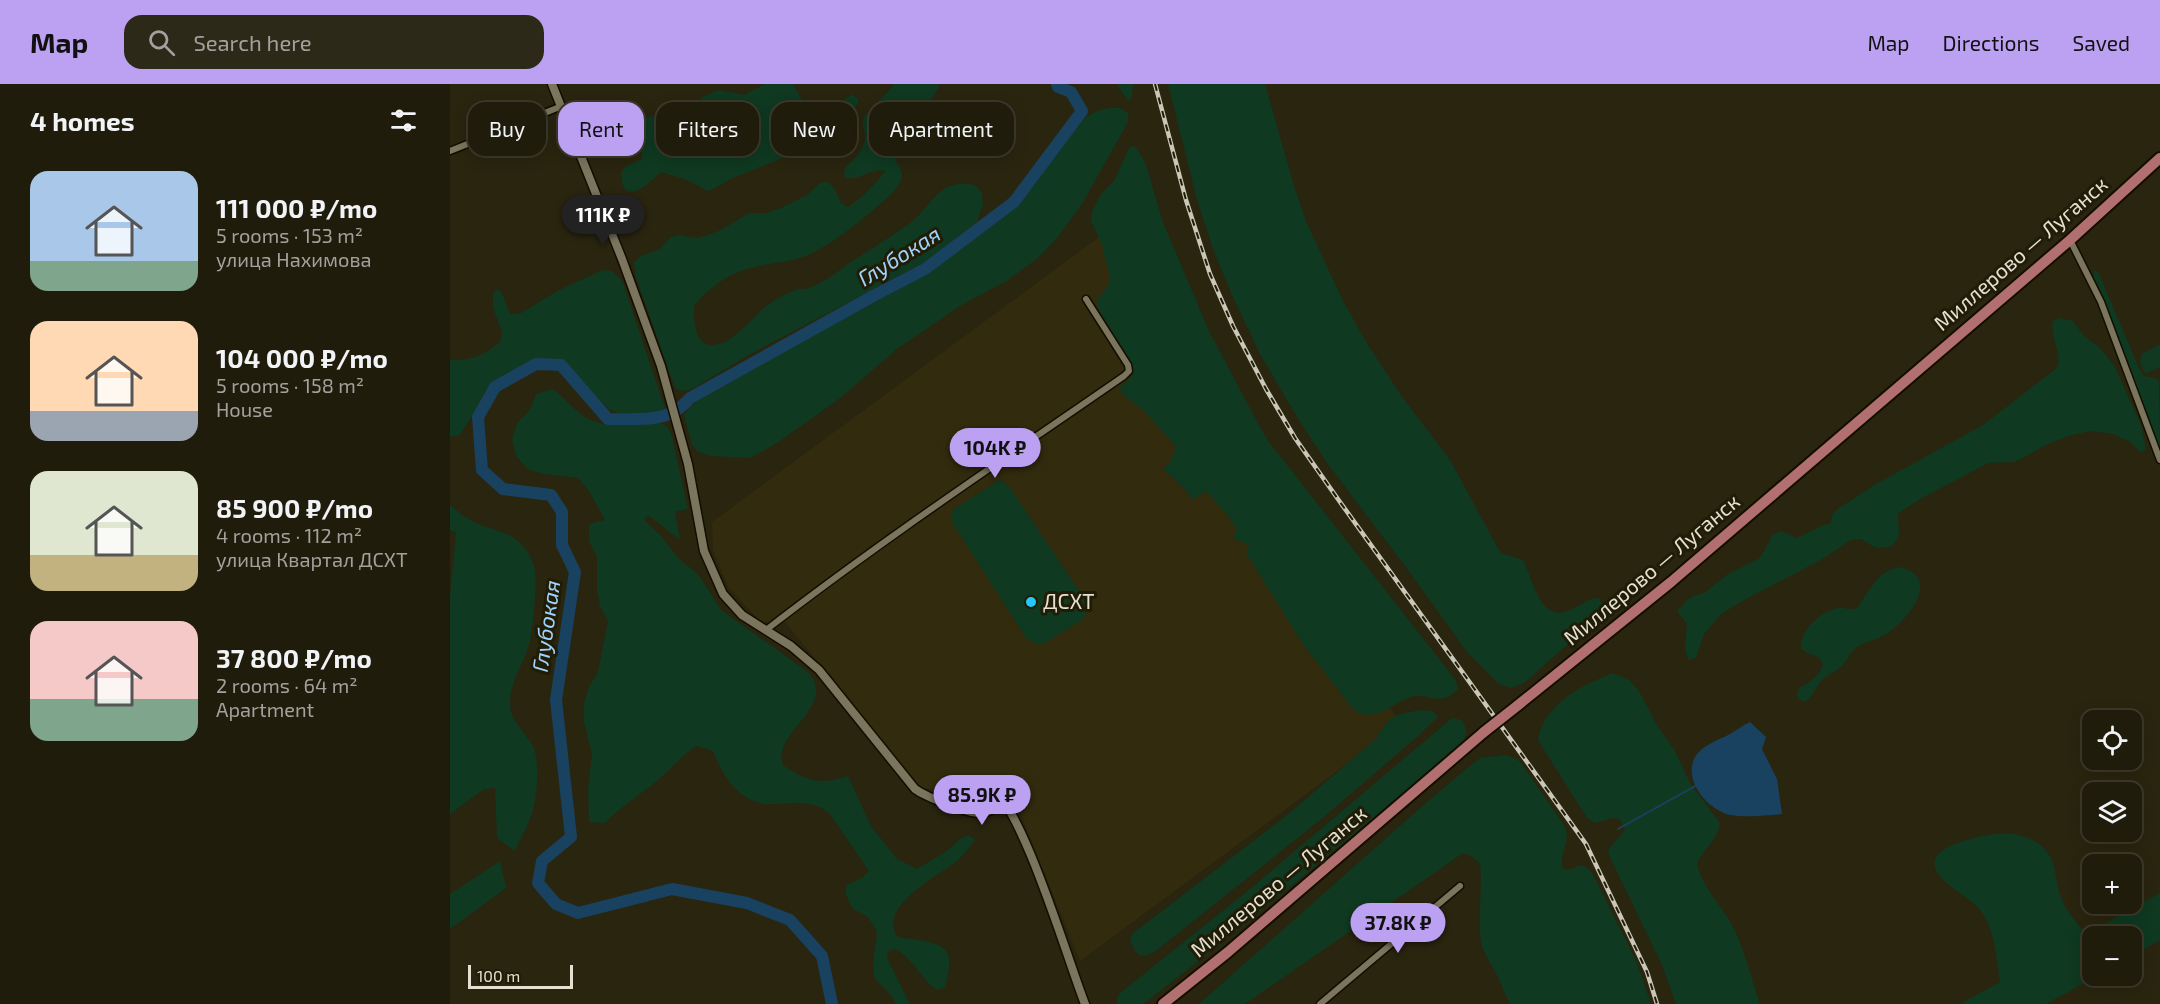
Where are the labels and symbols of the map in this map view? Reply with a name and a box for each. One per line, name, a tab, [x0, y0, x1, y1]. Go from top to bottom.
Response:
street label: Миллерово — Луганск	[1928, 171, 2113, 336]
pin: 111K ₽	[554, 195, 652, 246]
water label: Глубокая	[852, 220, 945, 291]
pin: 104K ₽	[946, 428, 1044, 479]
street label: Миллерово — Луганск	[1558, 488, 1745, 650]
water label: Глубокая	[526, 578, 564, 674]
place label: ДСХТ	[1043, 588, 1095, 613]
marker: ДСХТ	[1024, 595, 1038, 609]
pin: 85.9K ₽	[927, 775, 1037, 826]
street label: Миллерово — Луганск	[1185, 800, 1372, 962]
pin: 37.8K ₽	[1343, 903, 1453, 954]
scale bar	[468, 962, 573, 990]

